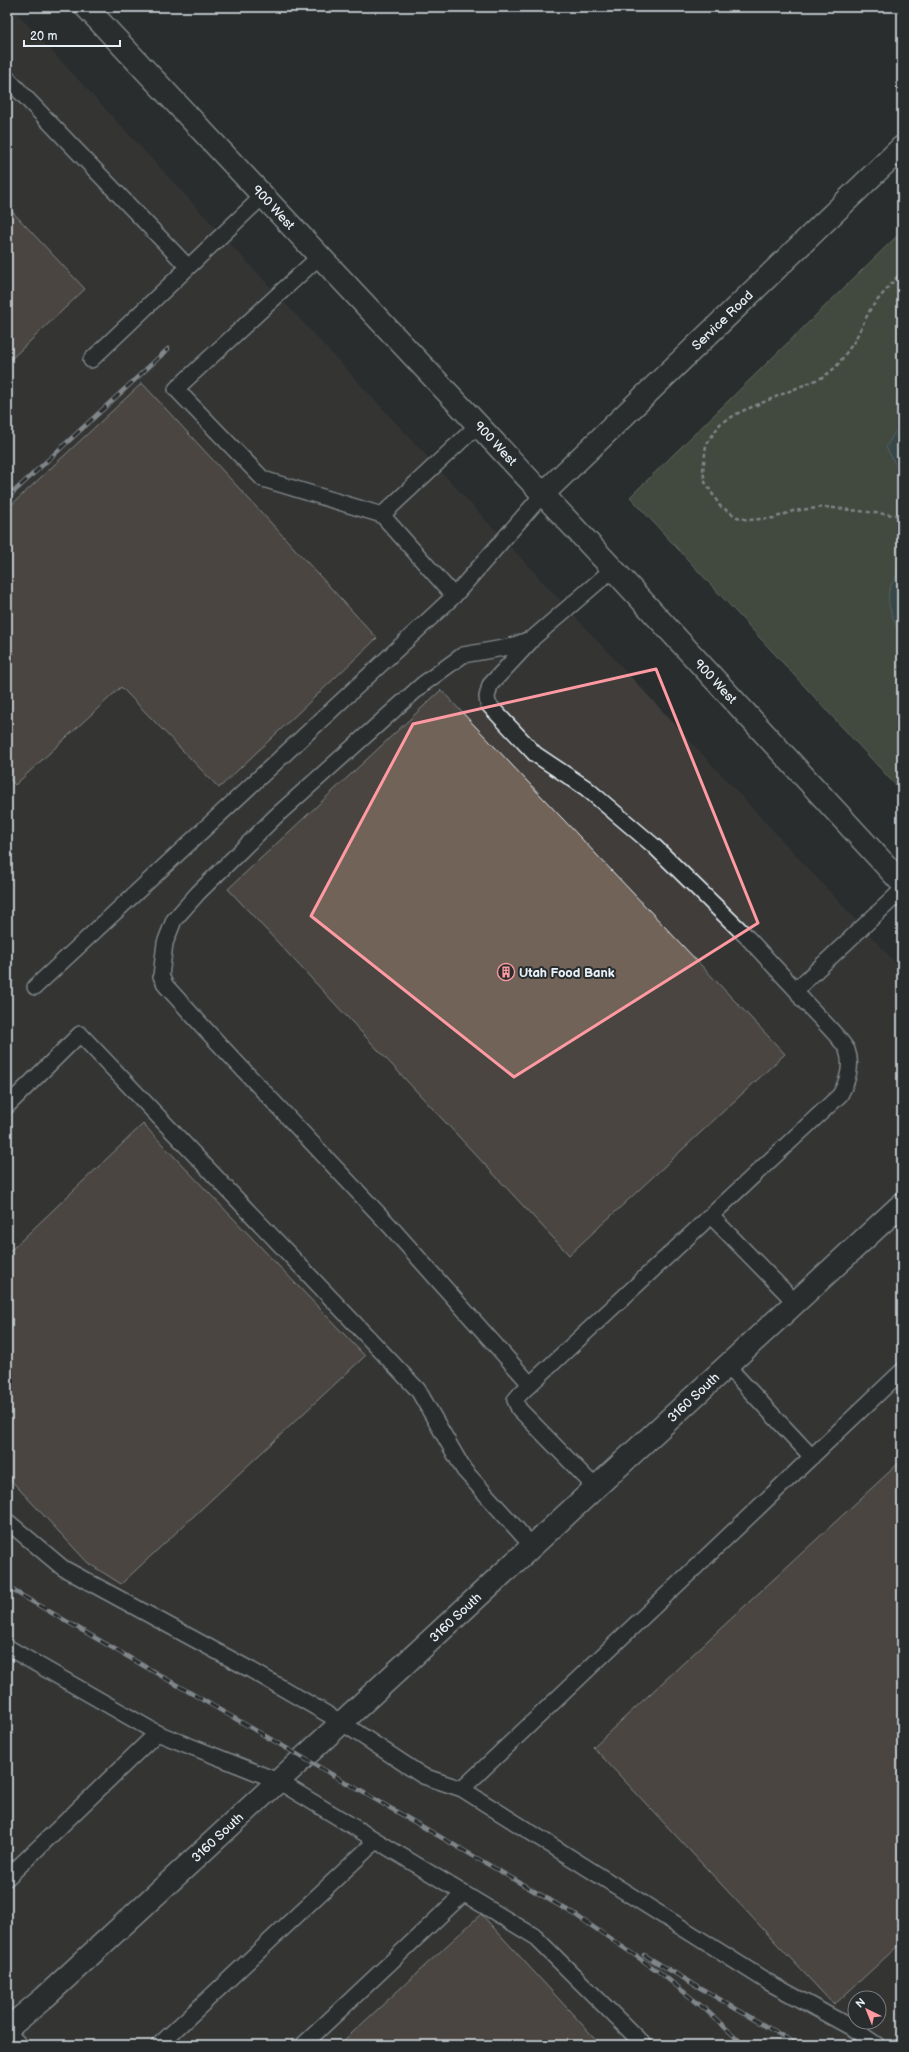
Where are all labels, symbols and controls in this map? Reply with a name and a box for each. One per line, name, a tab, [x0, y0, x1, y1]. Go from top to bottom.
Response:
scale bar	[24, 22, 120, 48]
text: 20 m	[30, 29, 57, 44]
street label: 900 West	[249, 182, 298, 233]
street label: Service Road	[689, 287, 757, 354]
street label: 900 West	[471, 418, 520, 469]
street label: 900 West	[691, 656, 740, 707]
building icon: Utah Food Bank	[496, 962, 516, 982]
place label: Utah Food Bank	[519, 965, 615, 981]
street label: 3160 South	[664, 1370, 723, 1426]
street label: 3160 South	[426, 1590, 485, 1646]
street label: 3160 South	[188, 1810, 247, 1866]
north arrow	[847, 1990, 887, 2030]
text: N	[853, 1995, 868, 2011]

